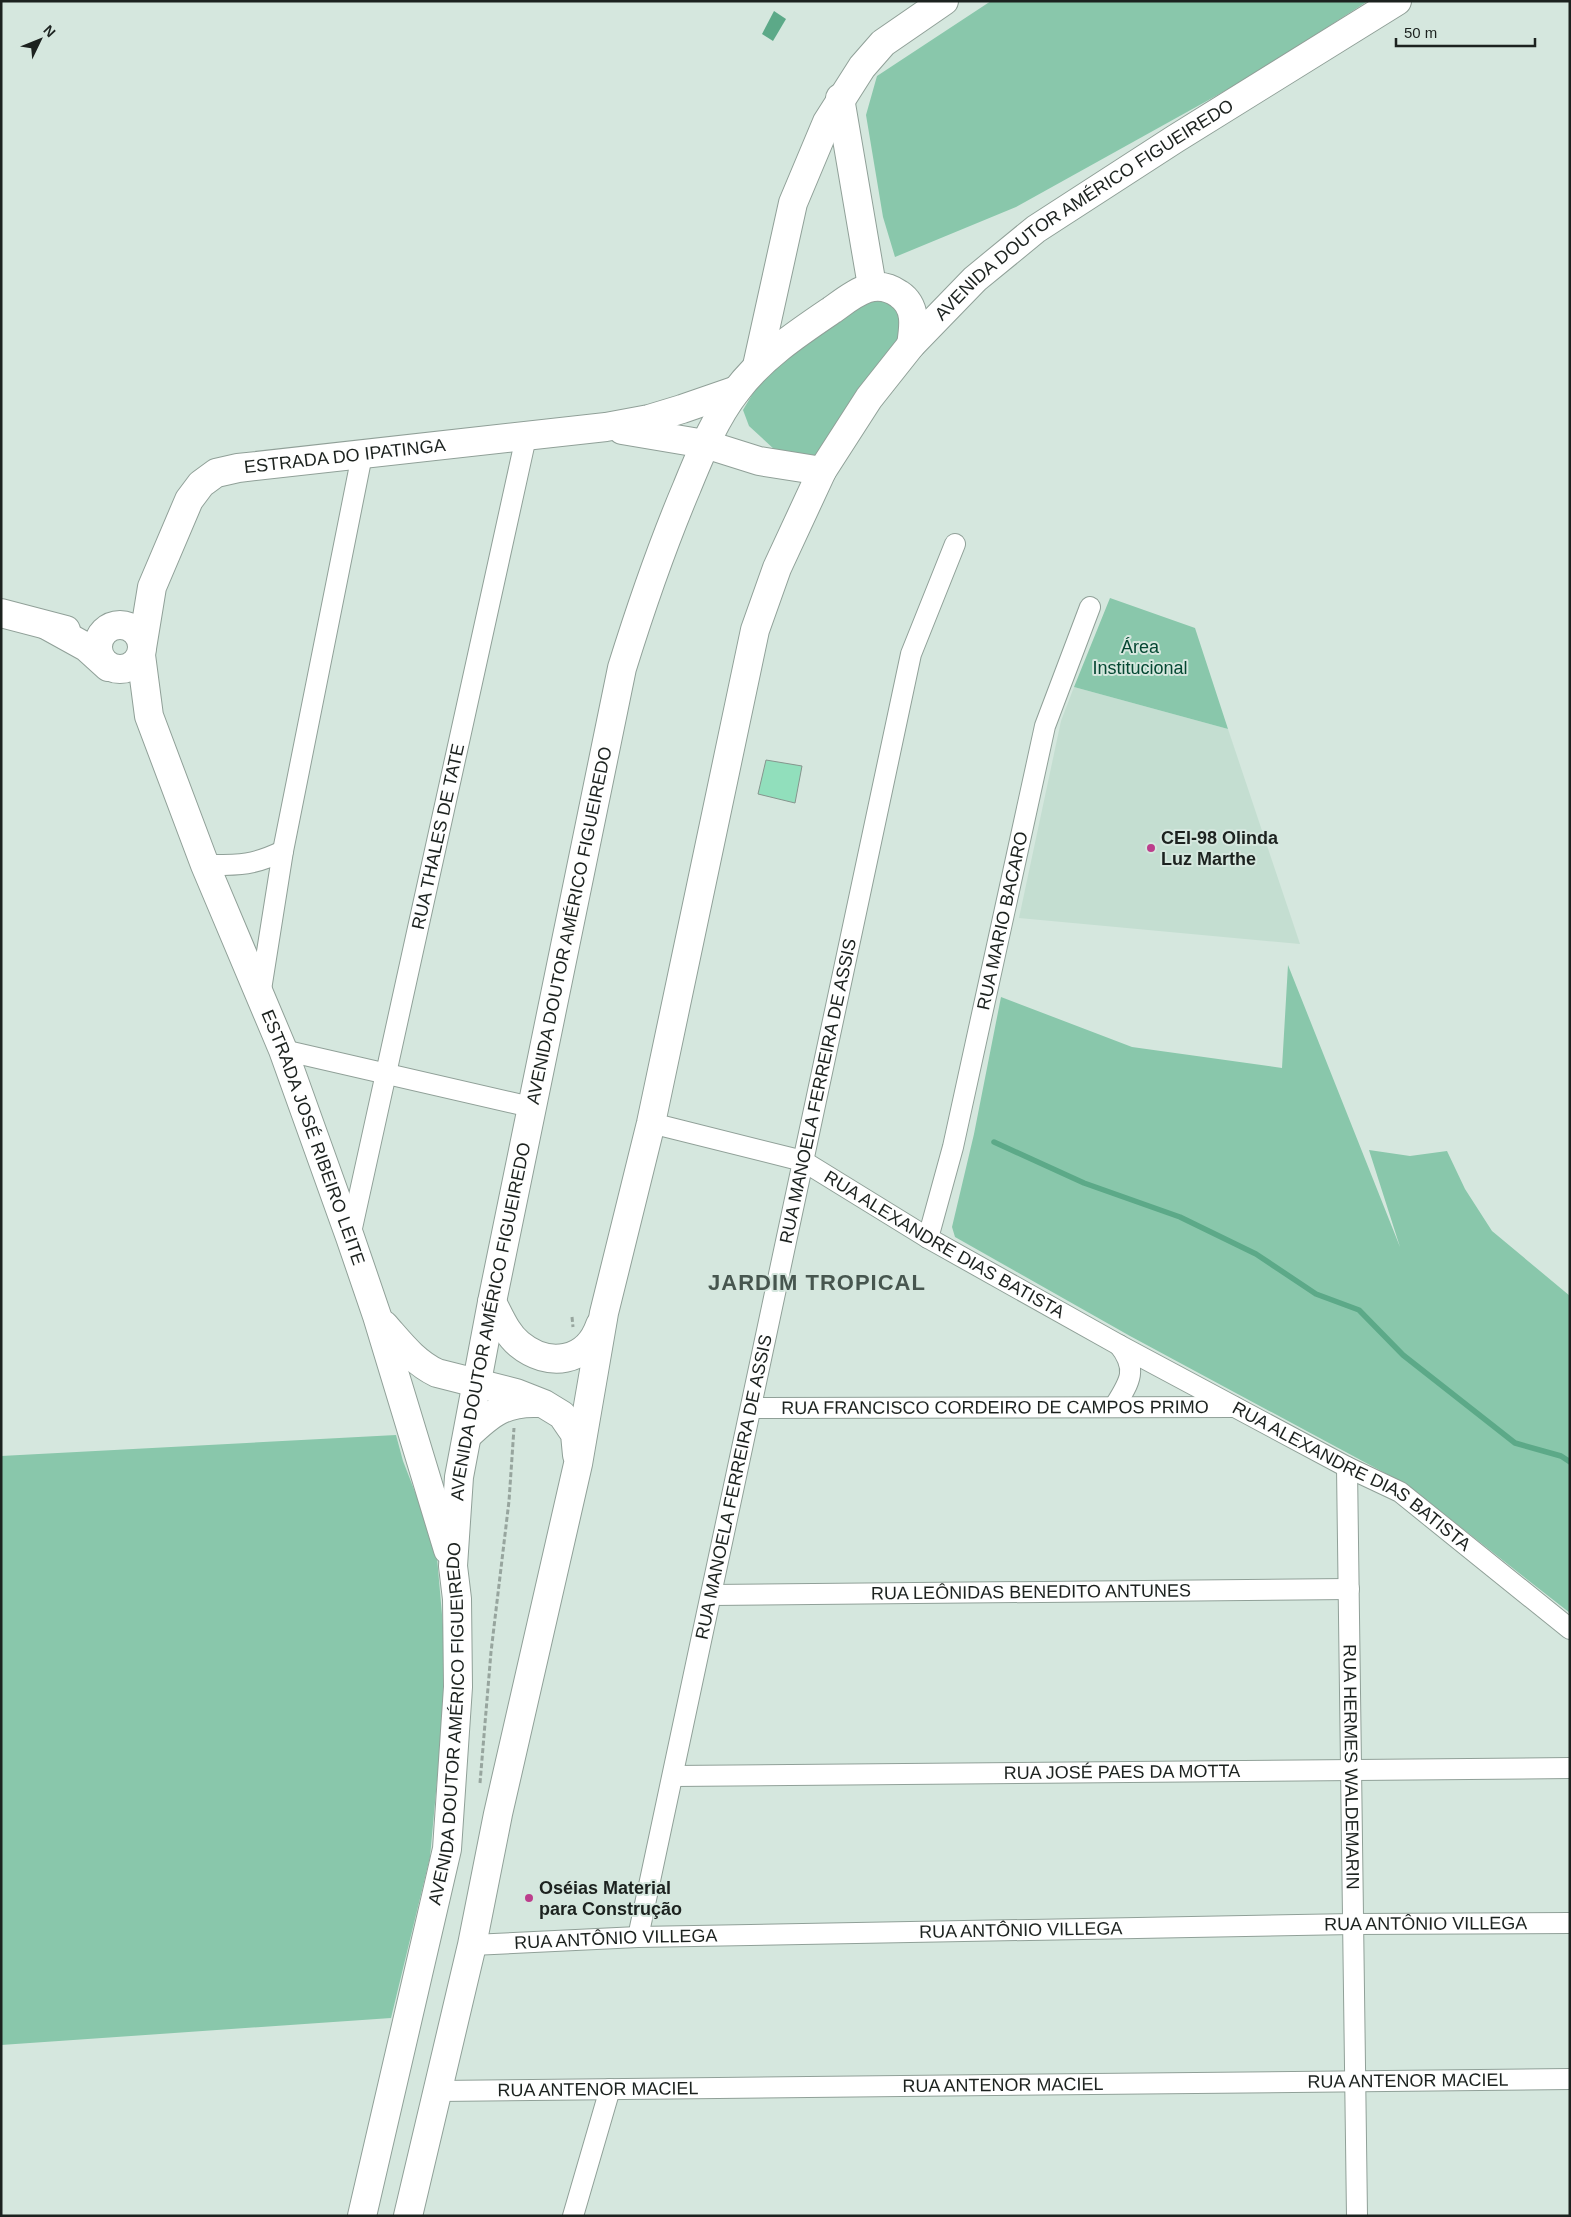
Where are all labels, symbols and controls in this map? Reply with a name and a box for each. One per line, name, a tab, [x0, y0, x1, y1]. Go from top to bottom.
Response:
north arrow	[15, 15, 65, 65]
scale bar	[1396, 15, 1535, 47]
text: N	[40, 22, 59, 40]
text: 50 m	[1404, 24, 1437, 41]
street label: AVENIDA DOUTOR AMÉRICO FIGUEIREDO	[931, 95, 1237, 324]
street label: ESTRADA DO IPATINGA	[243, 435, 447, 477]
park label: Área Institucional	[1092, 637, 1188, 678]
street label: RUA THALES DE TATE	[408, 742, 468, 931]
street label: AVENIDA DOUTOR AMÉRICO FIGUEIREDO	[523, 745, 616, 1106]
place label: CEI-98 Olinda Luz Marthe	[1161, 828, 1279, 869]
street label: RUA MARIO BACARO	[973, 830, 1032, 1012]
marker: CEI-98 Olinda Luz Marthe	[1145, 842, 1157, 854]
street label: RUA MANOELA FERREIRA DE ASSIS	[776, 937, 860, 1245]
street label: ESTRADA JOSÉ RIBEIRO LEITE	[257, 1007, 369, 1268]
street label: AVENIDA DOUTOR AMÉRICO FIGUEIREDO	[447, 1141, 534, 1501]
street label: RUA ALEXANDRE DIAS BATISTA	[821, 1167, 1068, 1322]
district label: JARDIM TROPICAL	[708, 1270, 926, 1295]
street label: RUA MANOELA FERREIRA DE ASSIS	[692, 1333, 776, 1641]
street label: RUA FRANCISCO CORDEIRO DE CAMPOS PRIMO	[781, 1397, 1209, 1418]
street label: RUA ALEXANDRE DIAS BATISTA	[1229, 1398, 1475, 1555]
street label: AVENIDA DOUTOR AMÉRICO FIGUEIREDO	[424, 1541, 468, 1907]
street label: RUA LEÔNIDAS BENEDITO ANTUNES	[871, 1580, 1191, 1604]
street label: RUA HERMES WALDEMARIN	[1339, 1644, 1363, 1890]
street label: RUA JOSÉ PAES DA MOTTA	[1004, 1761, 1240, 1783]
place label: Oséias Material para Construção	[539, 1878, 682, 1919]
marker: Oséias Material para Construção	[523, 1892, 535, 1904]
street label: RUA ANTÔNIO VILLEGA	[1324, 1913, 1527, 1935]
street label: RUA ANTÔNIO VILLEGA	[919, 1918, 1123, 1942]
street label: RUA ANTÔNIO VILLEGA	[514, 1926, 718, 1953]
street label: RUA ANTENOR MACIEL	[1307, 2070, 1509, 2092]
street label: RUA ANTENOR MACIEL	[902, 2074, 1104, 2096]
street label: RUA ANTENOR MACIEL	[497, 2078, 699, 2100]

